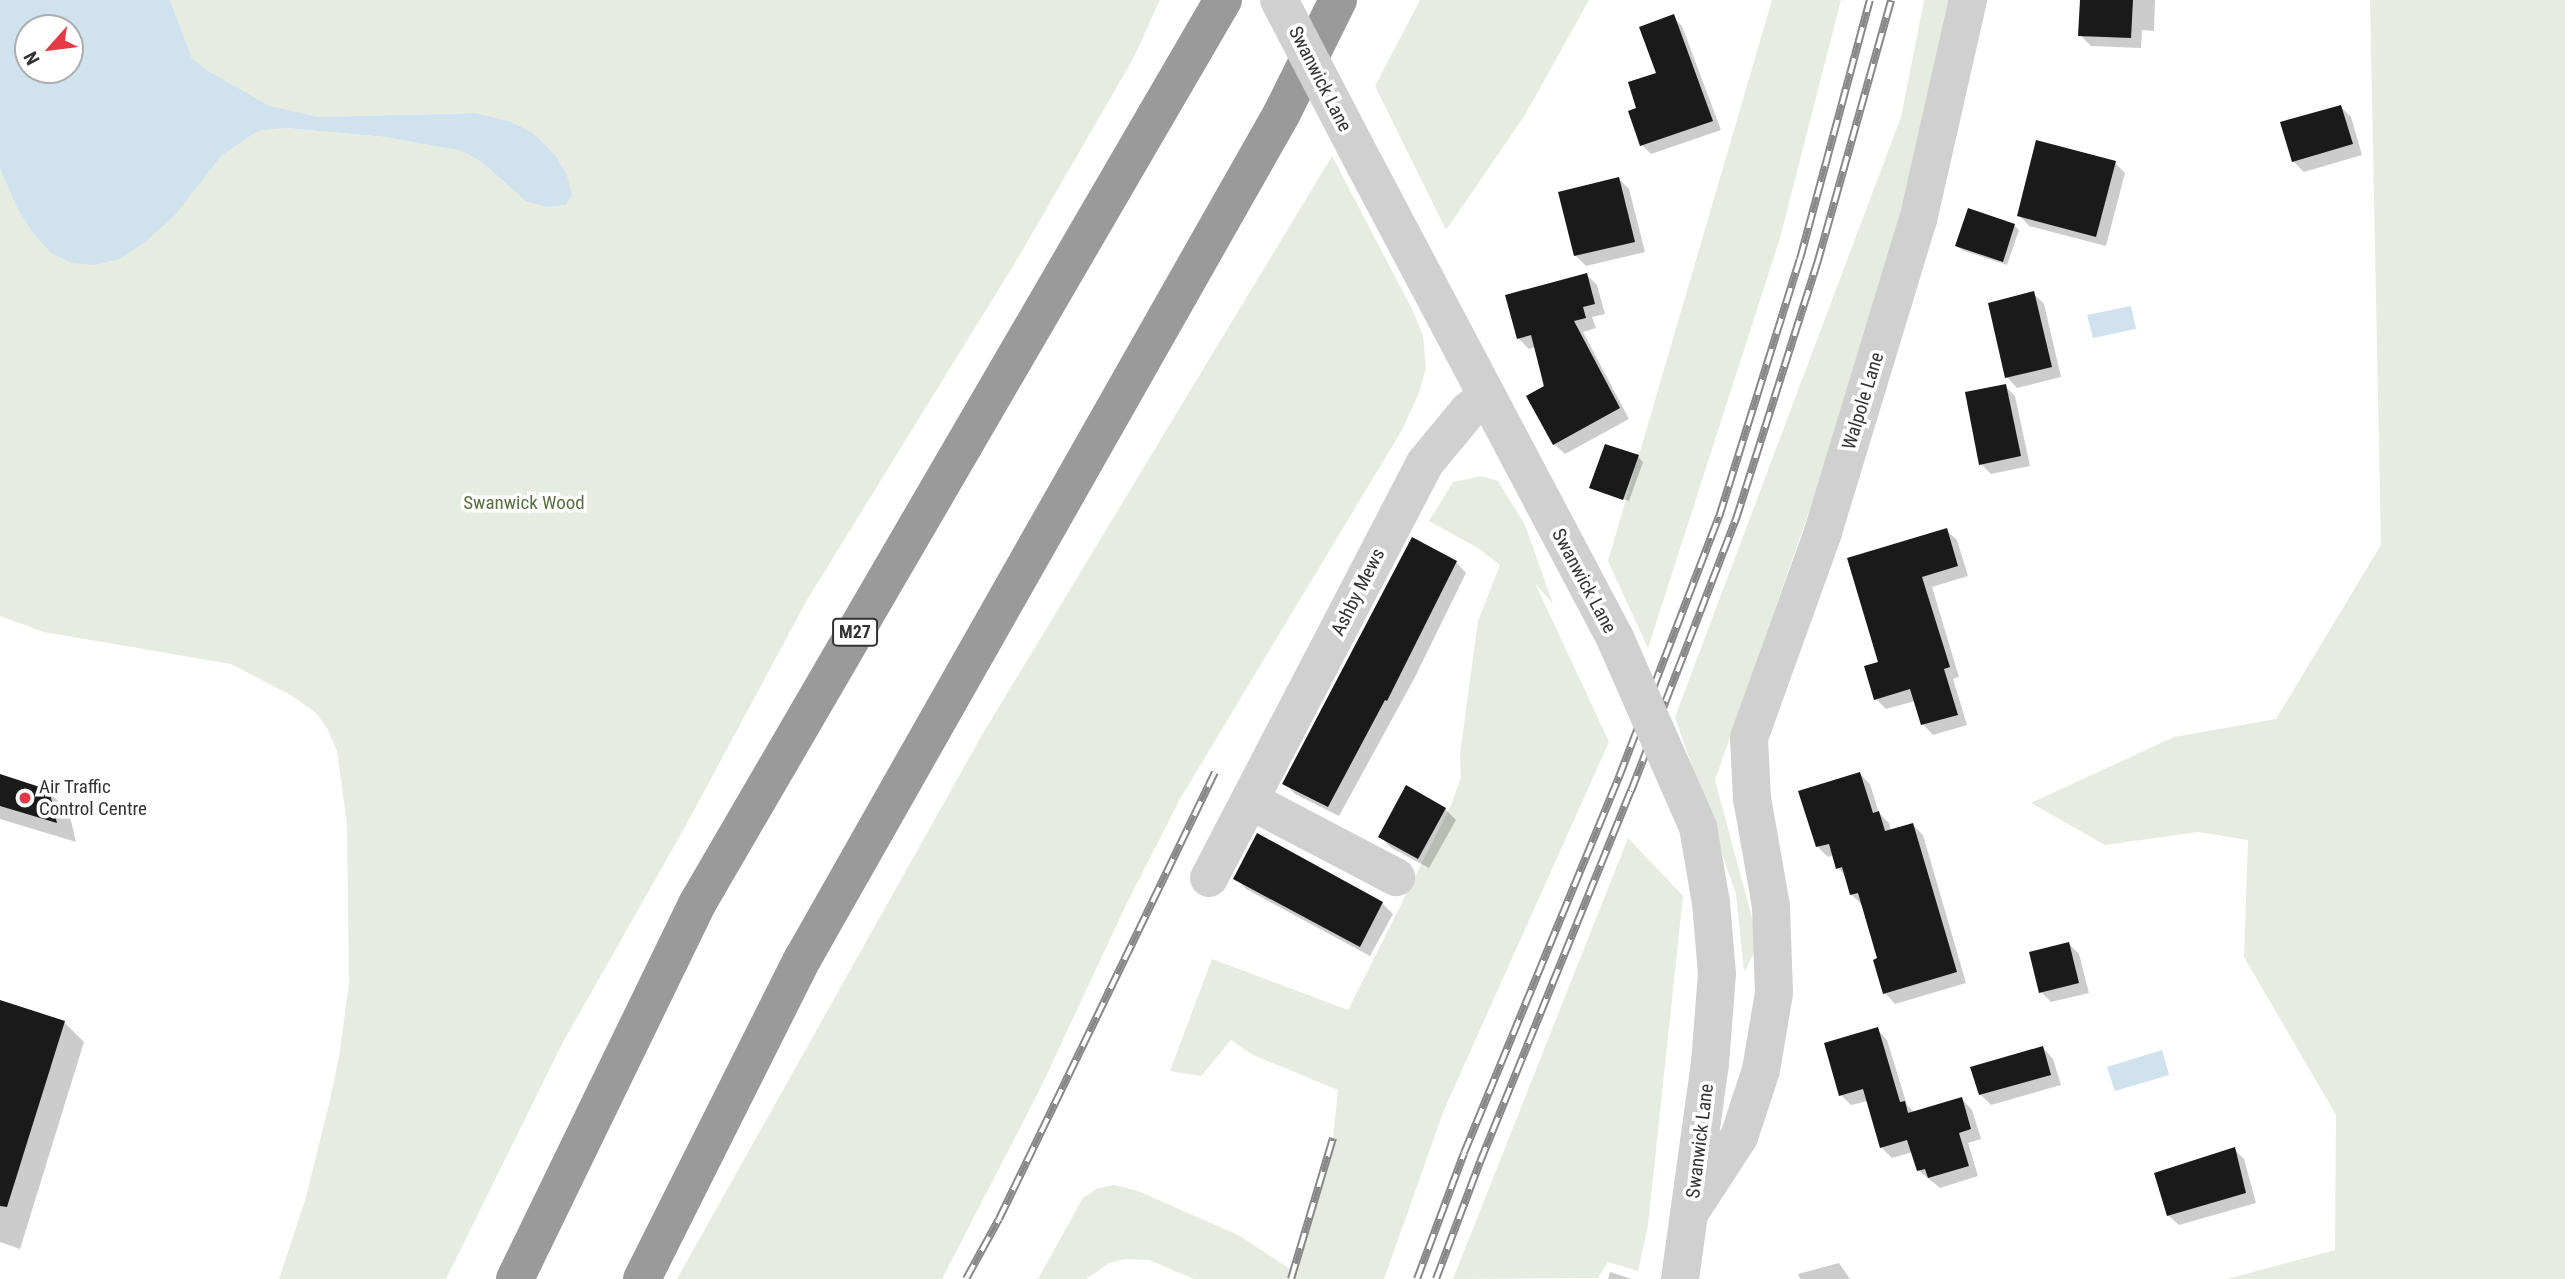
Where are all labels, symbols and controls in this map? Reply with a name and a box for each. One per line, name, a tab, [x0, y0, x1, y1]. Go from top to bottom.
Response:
north arrow	[14, 14, 84, 84]
street label: Swanwick Lane	[1284, 23, 1356, 135]
text: N	[19, 48, 45, 69]
street label: Walpole Lane	[1837, 350, 1889, 452]
park label: Swanwick Wood	[463, 492, 585, 514]
street label: Swanwick Lane	[1547, 525, 1621, 637]
street label: Ashby Mews	[1326, 545, 1390, 639]
road number: M27	[830, 618, 880, 646]
place label: Air Traffic Control Centre	[39, 776, 147, 820]
marker: Air Traffic Control Centre	[17, 790, 33, 806]
street label: Swanwick Lane	[1682, 1082, 1718, 1200]

